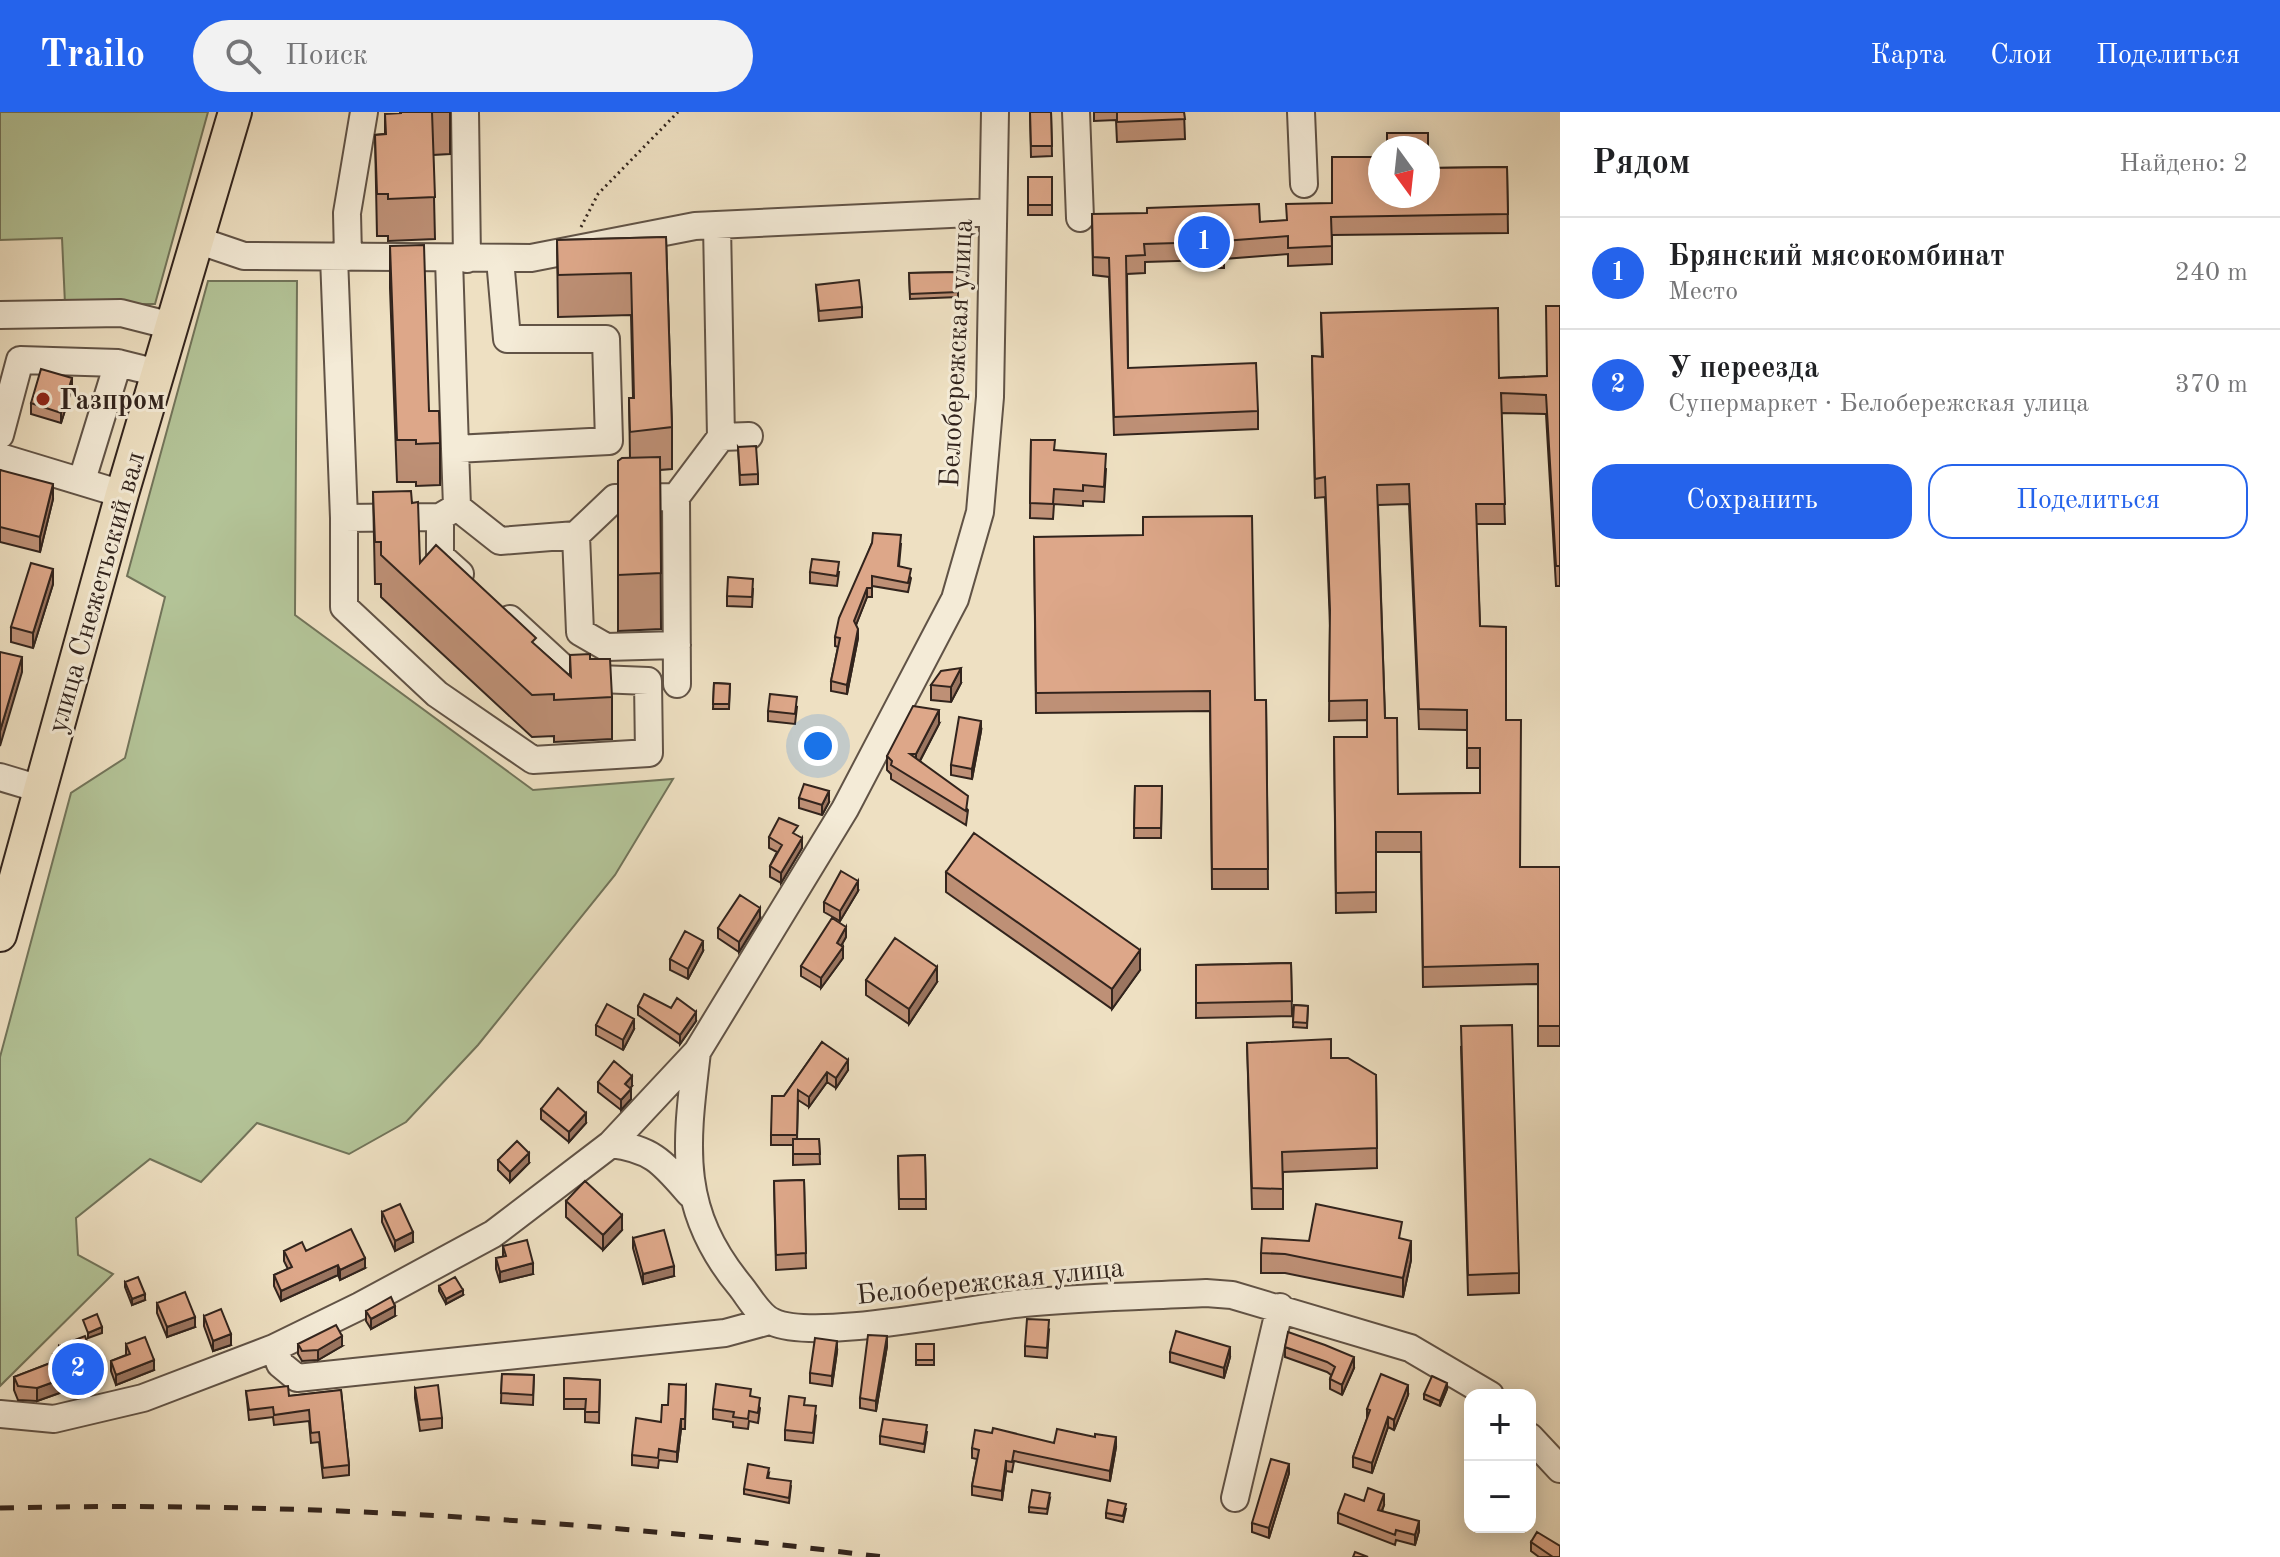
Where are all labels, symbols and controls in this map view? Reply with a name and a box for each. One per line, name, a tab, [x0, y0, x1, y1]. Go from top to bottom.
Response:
search box	[193, 20, 753, 92]
icon: search	[221, 34, 265, 78]
text: Trailo	[40, 37, 145, 75]
text: Поиск	[285, 41, 368, 71]
text: Карта	[1870, 42, 1946, 70]
text: Слои	[1990, 42, 2052, 70]
text: Поделиться	[2096, 42, 2240, 70]
north arrow	[1368, 136, 1440, 208]
text: Рядом	[1592, 147, 1691, 181]
text: Найдено: 2	[2119, 151, 2248, 177]
pin: 1	[1178, 212, 1230, 272]
street label: Белобережская улица	[937, 218, 979, 488]
text: Брянский мясокомбинат	[1668, 242, 2005, 272]
text: 1	[1610, 260, 1626, 286]
text: 240 m	[2175, 260, 2248, 286]
text: Место	[1668, 279, 1738, 305]
text: У переезда	[1668, 354, 1819, 384]
text: 2	[1610, 372, 1626, 398]
text: 370 m	[2175, 372, 2248, 398]
place label: Газпром	[59, 388, 165, 416]
marker: Газпром	[34, 390, 52, 408]
text: Супермаркет · Белобережская улица	[1668, 391, 2089, 417]
street label: улица Снежетьский вал	[44, 449, 151, 737]
button: Сохранить	[1592, 464, 1912, 539]
button: Поделиться	[1928, 464, 2248, 539]
your location	[798, 726, 838, 766]
street label: Белобережская улица	[855, 1255, 1126, 1311]
pin: 2	[52, 1339, 104, 1399]
map controls	[1464, 1389, 1536, 1533]
button: +	[1464, 1389, 1536, 1461]
button: −	[1464, 1461, 1536, 1533]

